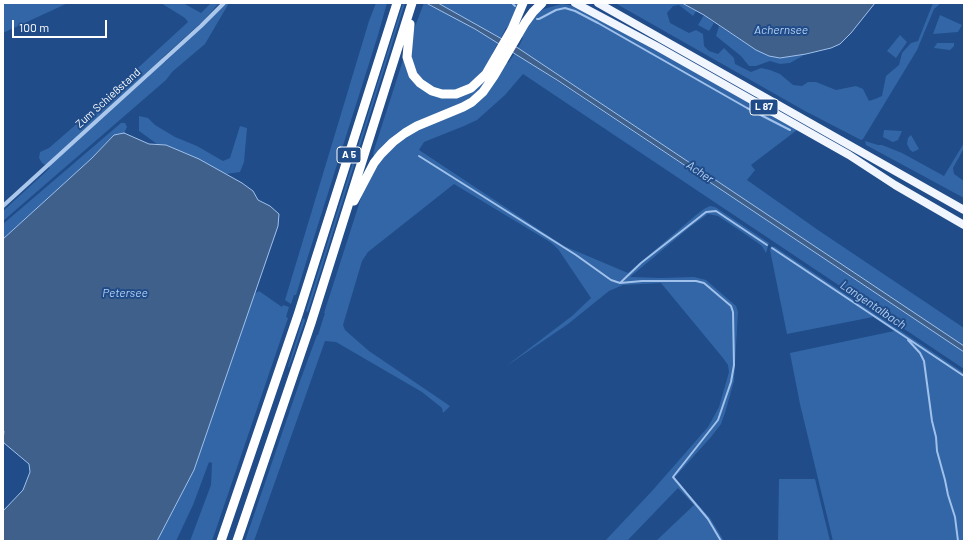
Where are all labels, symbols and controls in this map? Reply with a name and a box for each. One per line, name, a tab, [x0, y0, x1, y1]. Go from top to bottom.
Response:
scale bar	[14, 12, 109, 38]
text: 100 m	[19, 20, 49, 34]
water label: Achernsee	[754, 23, 808, 37]
street label: Zum Schießstand	[73, 65, 143, 131]
road number: L 87	[750, 99, 778, 115]
road number: A 5	[337, 147, 361, 163]
water label: Acher	[684, 158, 716, 186]
water label: Langentalbach	[837, 278, 909, 332]
water label: Petersee	[102, 286, 148, 300]

